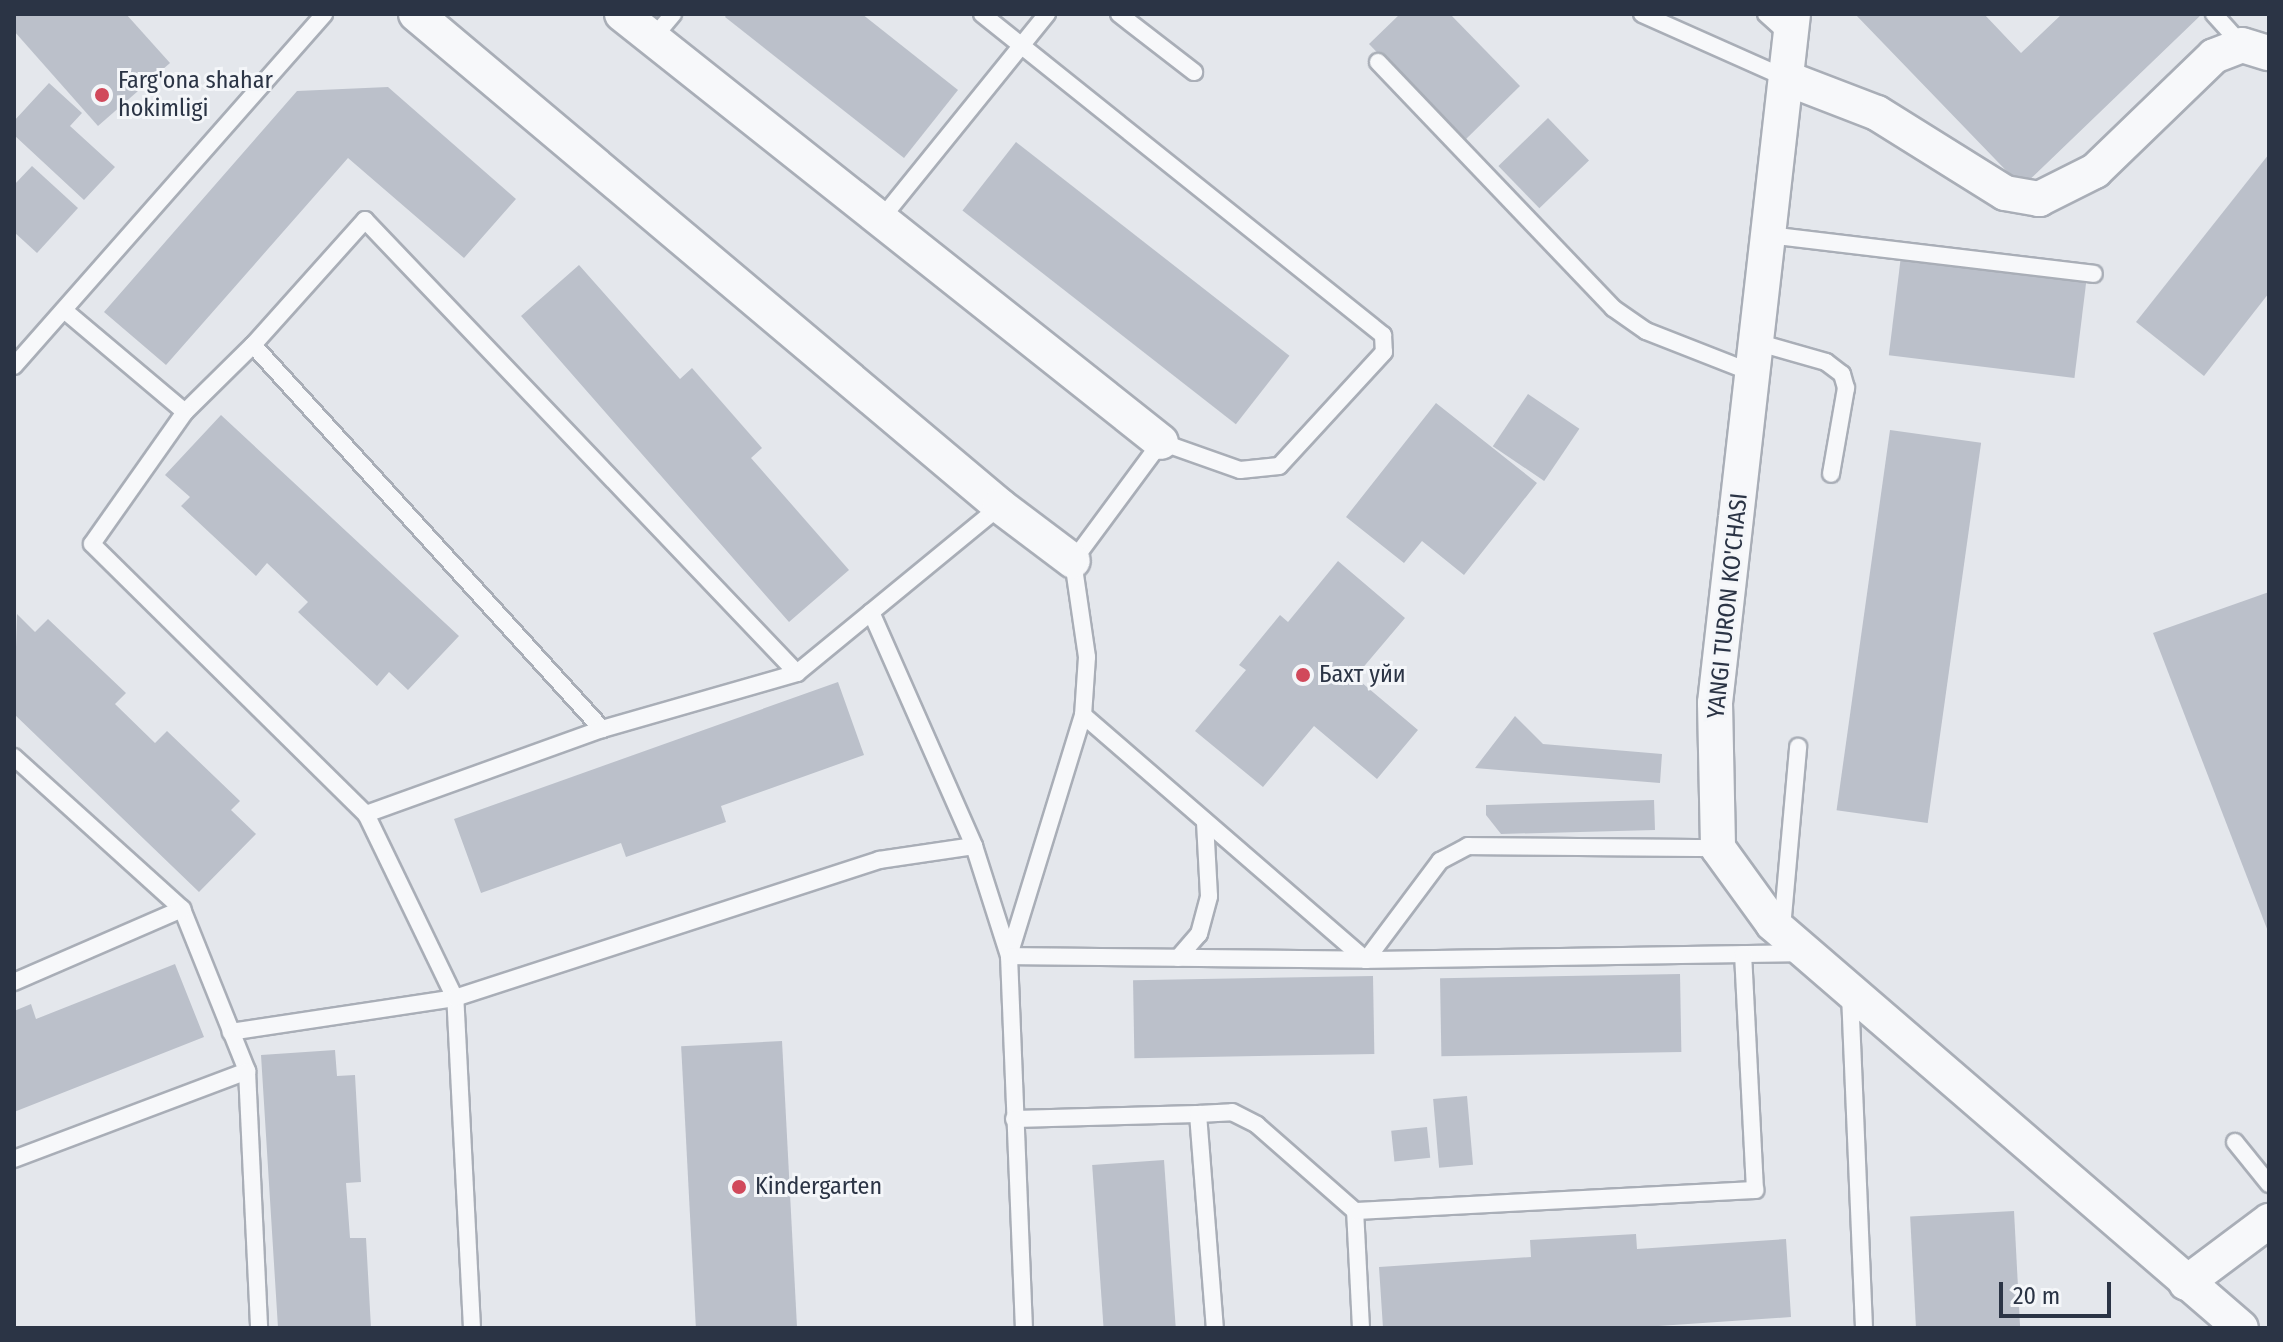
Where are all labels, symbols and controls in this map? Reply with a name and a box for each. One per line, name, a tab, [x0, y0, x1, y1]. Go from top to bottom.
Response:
place label: Farg'ona shahar hokimligi	[118, 67, 273, 123]
marker: Farg'ona shahar hokimligi	[93, 86, 111, 104]
street label: YANGI TURON KO'CHASI	[1702, 492, 1754, 720]
place label: Бахт уйи	[1319, 661, 1406, 689]
marker: Бахт уйи	[1294, 666, 1312, 684]
place label: Kindergarten	[755, 1173, 882, 1201]
marker: Kindergarten	[730, 1178, 748, 1196]
scale bar	[2003, 1266, 2115, 1316]
text: 20 m	[2013, 1282, 2060, 1310]

